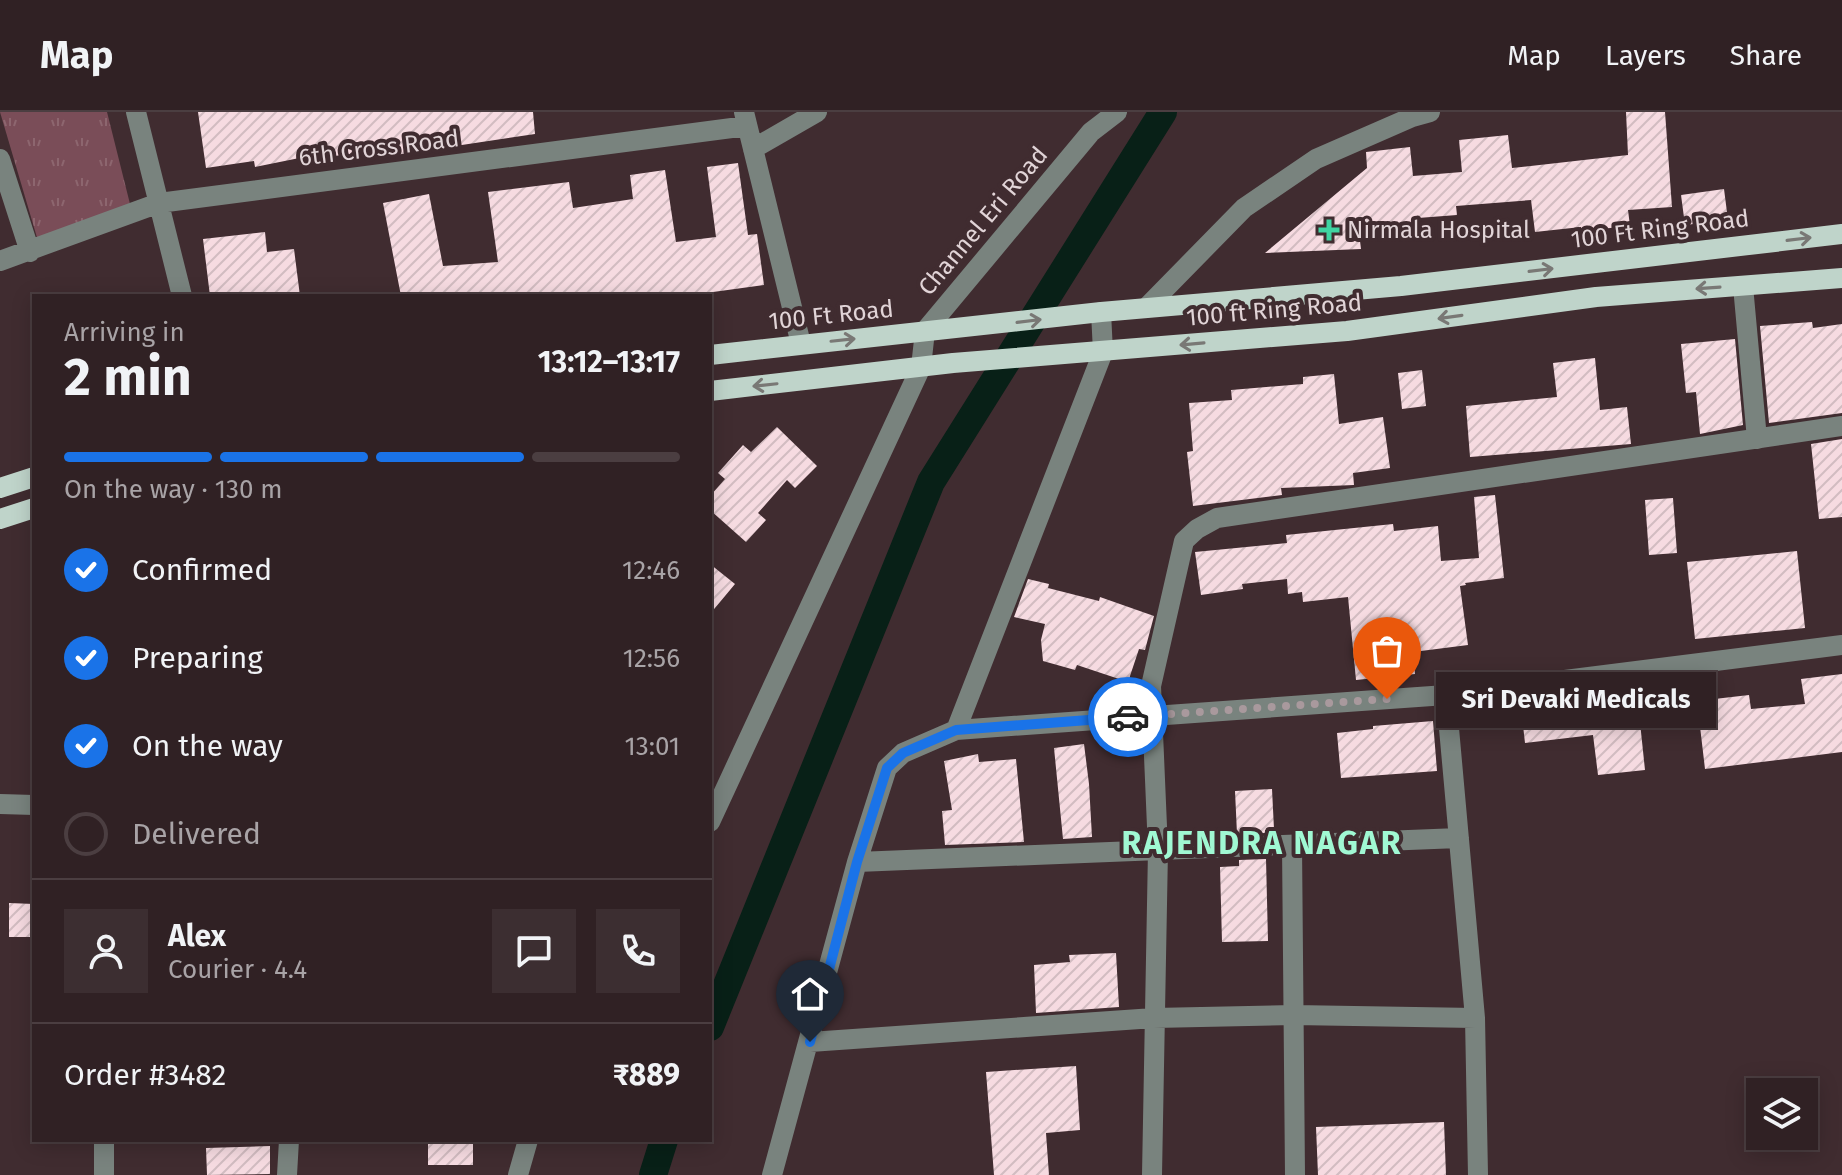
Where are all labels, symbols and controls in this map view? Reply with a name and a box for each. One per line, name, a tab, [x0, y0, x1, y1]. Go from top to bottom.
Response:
text: Map	[40, 32, 113, 78]
text: Map	[1507, 39, 1561, 72]
text: Layers	[1605, 39, 1686, 72]
text: Share	[1730, 39, 1802, 72]
street label: 6th Cross Road	[297, 124, 461, 172]
street label: Channel Eri Road	[913, 141, 1053, 301]
street label: 100 Ft Ring Road	[1569, 204, 1751, 254]
place label: Nirmala Hospital	[1347, 216, 1530, 244]
marker: Nirmala Hospital	[1318, 219, 1340, 241]
one-way arrow	[1786, 232, 1812, 247]
one-way arrow	[1527, 262, 1554, 277]
one-way arrow	[1695, 281, 1722, 296]
street label: 100 ft Ring Road	[1185, 288, 1363, 332]
street label: 100 Ft Road	[767, 295, 895, 335]
one-way arrow	[1438, 310, 1463, 325]
one-way arrow	[1015, 313, 1042, 328]
text: Arriving in	[64, 317, 185, 348]
one-way arrow	[829, 332, 856, 347]
one-way arrow	[1179, 337, 1206, 352]
text: 13:12–13:17	[538, 344, 680, 380]
text: 2 min	[64, 346, 192, 409]
one-way arrow	[752, 377, 778, 392]
text: On the way · 130 m	[64, 474, 283, 505]
icon: check	[64, 548, 108, 592]
text: Confirmed	[132, 552, 272, 588]
text: 12:46	[622, 555, 680, 586]
pin	[1353, 617, 1421, 699]
icon: bag	[1365, 629, 1409, 673]
icon: check	[64, 636, 108, 680]
text: Preparing	[132, 640, 263, 676]
text: 12:56	[623, 643, 680, 674]
callout: Sri Devaki Medicals	[1435, 671, 1715, 727]
courier	[1088, 677, 1168, 757]
text: Sri Devaki Medicals	[1462, 684, 1690, 715]
icon: car	[1106, 695, 1150, 739]
icon: check	[64, 724, 108, 768]
text: On the way	[132, 728, 283, 764]
text: 13:01	[624, 731, 680, 762]
text: Delivered	[132, 816, 261, 852]
district label: RAJENDRA NAGAR	[1122, 824, 1402, 862]
button: person	[64, 909, 148, 993]
button: chat	[492, 909, 576, 993]
button: phone	[596, 909, 680, 993]
text: Alex	[168, 918, 226, 954]
text: Courier · 4.4	[168, 954, 307, 985]
pin	[776, 960, 844, 1042]
icon: home	[788, 972, 832, 1016]
text: Order #3482	[64, 1057, 226, 1093]
text: ₹889	[613, 1057, 680, 1093]
map controls	[1746, 1078, 1818, 1150]
button: layers	[1746, 1078, 1818, 1150]

